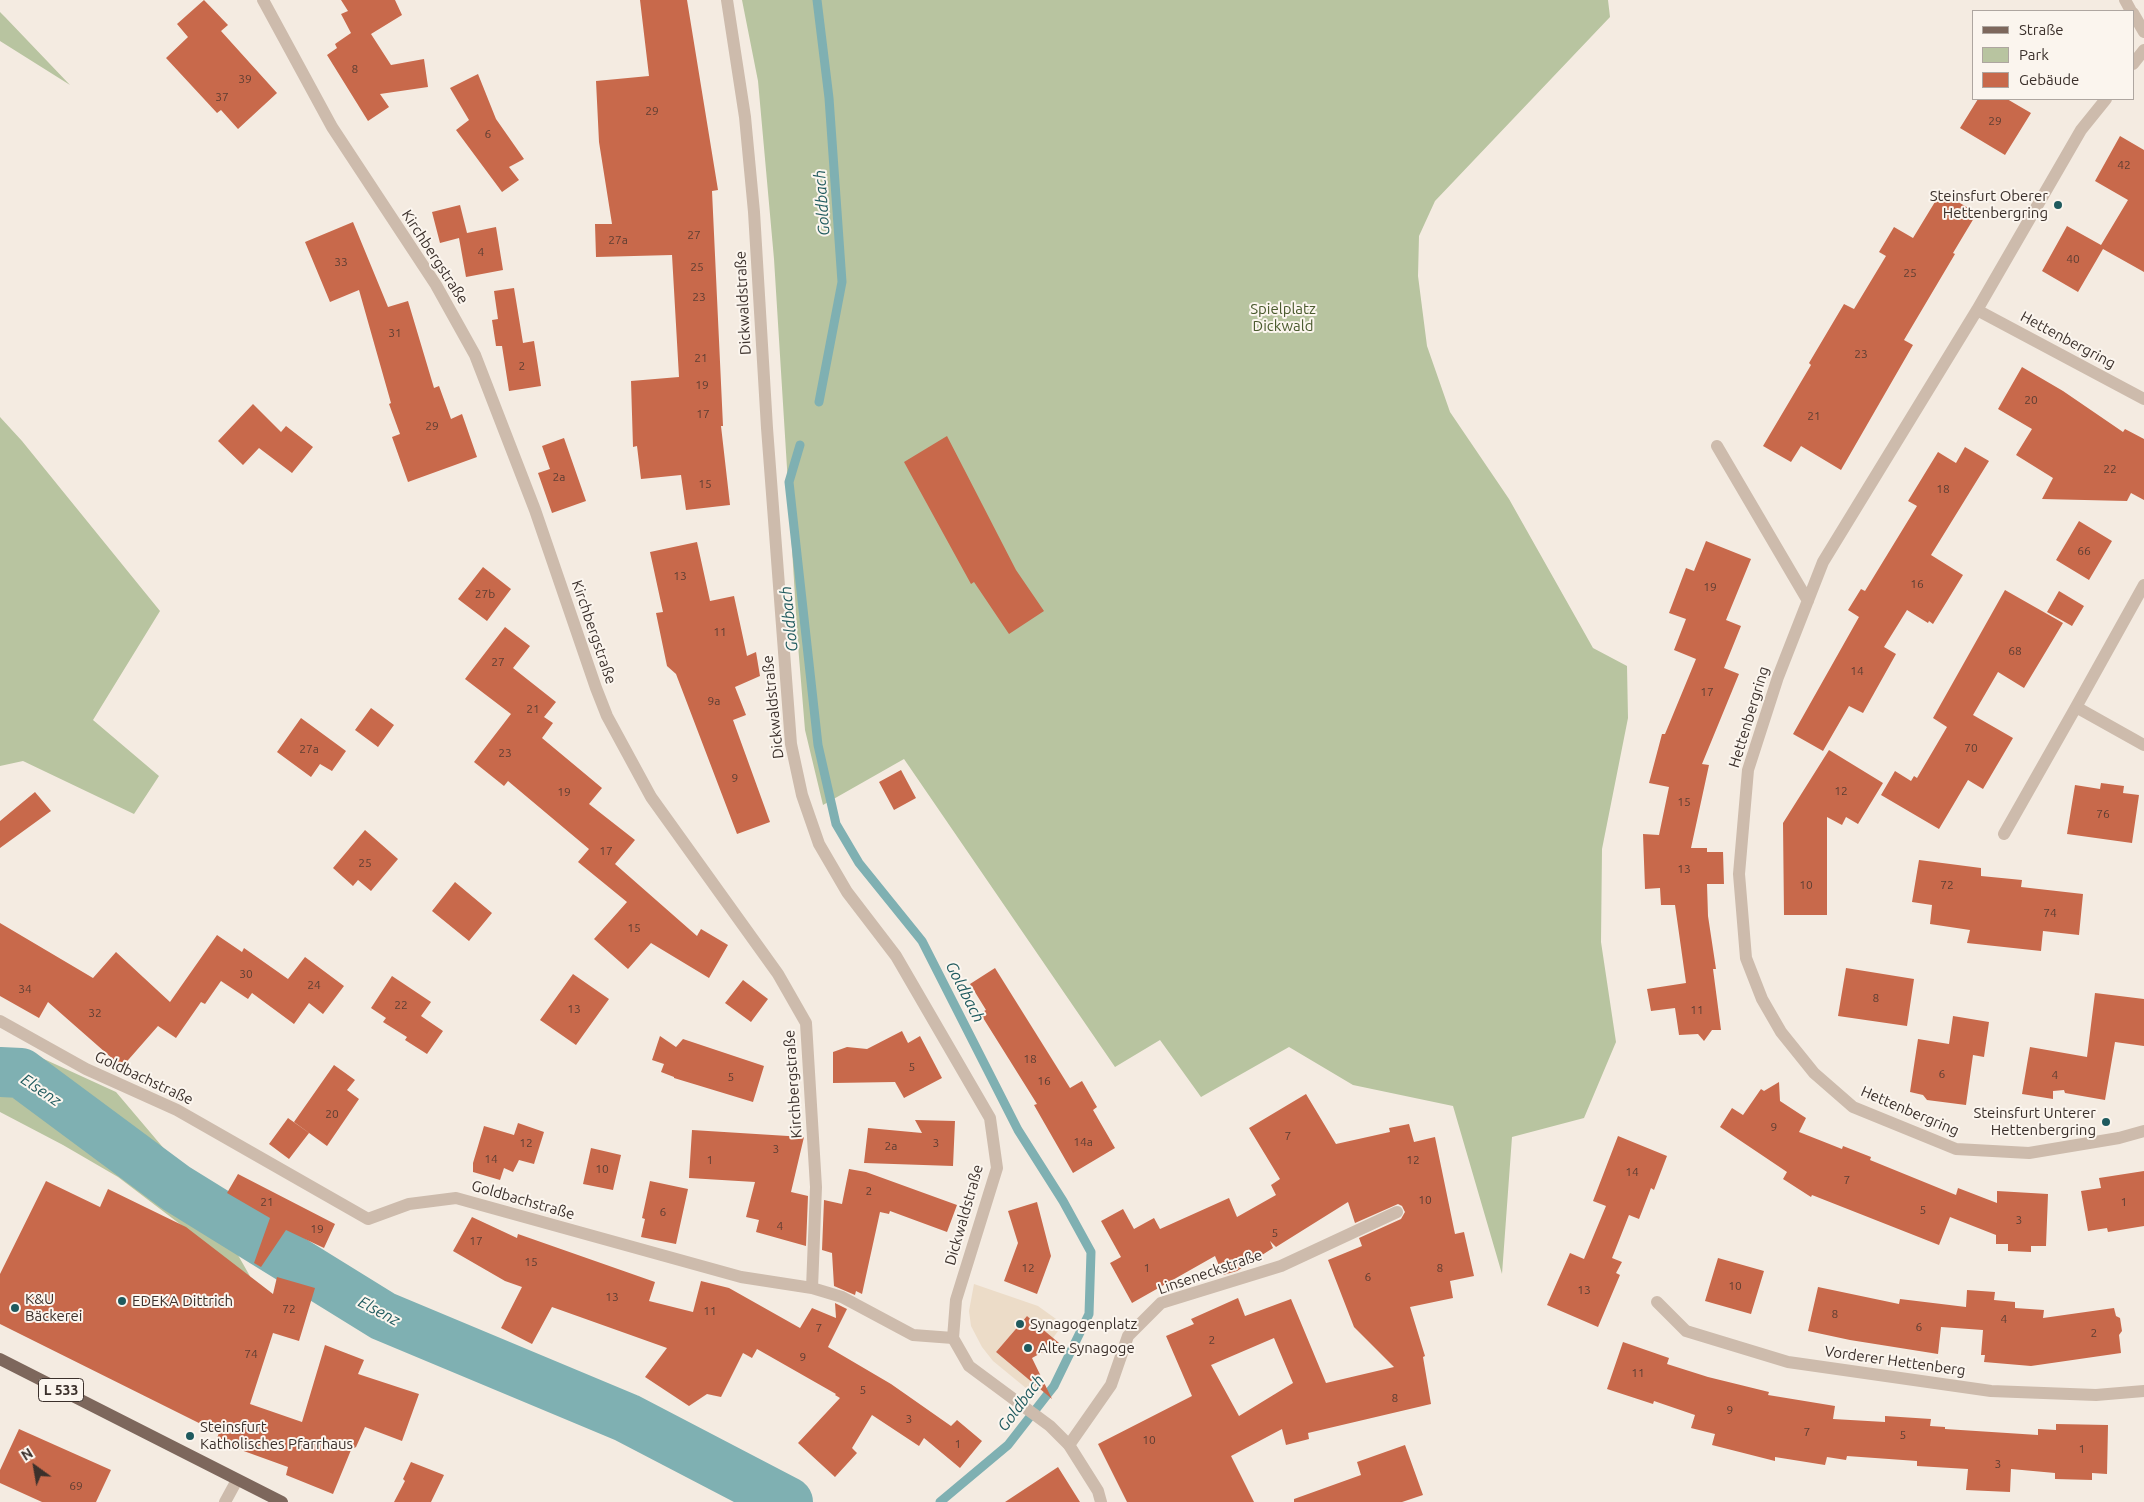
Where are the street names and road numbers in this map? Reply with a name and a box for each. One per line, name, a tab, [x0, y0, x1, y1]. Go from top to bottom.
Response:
street label: Kirchbergstraße	[398, 206, 472, 308]
street label: Dickwaldstraße	[731, 251, 755, 355]
street label: Hettenbergring	[2017, 307, 2119, 373]
street label: Kirchbergstraße	[568, 578, 620, 686]
street label: Dickwaldstraße	[759, 654, 787, 760]
street label: Hettenbergring	[1725, 664, 1773, 770]
street label: Kirchbergstraße	[780, 1029, 806, 1139]
street label: Goldbachstraße	[92, 1047, 196, 1109]
street label: Hettenbergring	[1858, 1082, 1962, 1140]
street label: Dickwaldstraße	[941, 1163, 987, 1267]
street label: Goldbachstraße	[469, 1177, 577, 1223]
street label: Linseneckstraße	[1155, 1246, 1265, 1298]
street label: Vorderer Hettenberg	[1823, 1342, 1967, 1380]
road number: L 533	[38, 1378, 84, 1402]

